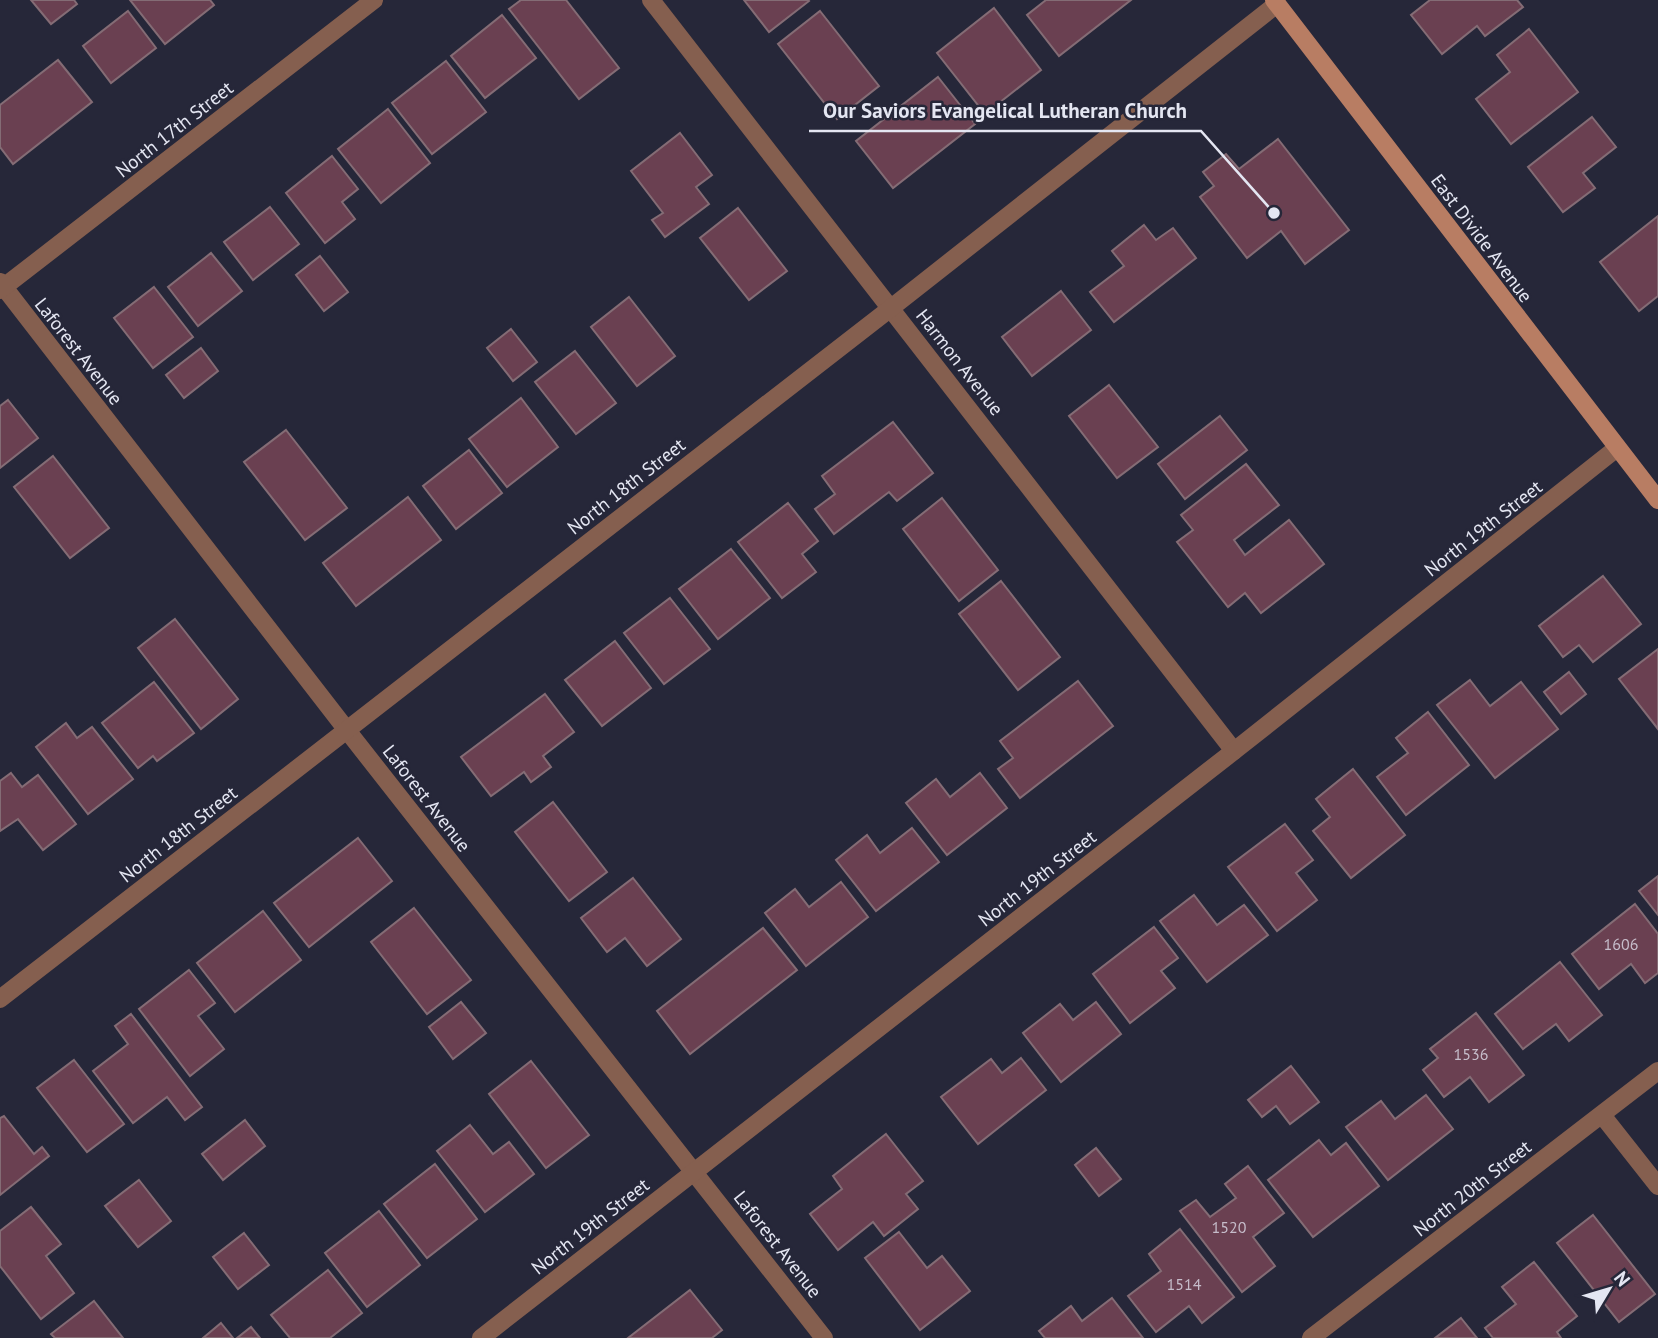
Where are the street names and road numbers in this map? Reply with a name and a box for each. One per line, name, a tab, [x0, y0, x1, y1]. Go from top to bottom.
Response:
street label: North 17th Street	[110, 75, 238, 182]
street label: East Divide Avenue	[1426, 169, 1538, 307]
street label: Laforest Avenue	[30, 293, 128, 409]
street label: Harmon Avenue	[911, 304, 1009, 420]
street label: North 18th Street	[562, 432, 690, 539]
street label: North 19th Street	[1419, 474, 1547, 581]
street label: Laforest Avenue	[378, 740, 476, 856]
street label: North 18th Street	[114, 780, 242, 887]
street label: North 19th Street	[973, 824, 1101, 931]
street label: North 20th Street	[1408, 1134, 1536, 1241]
street label: North 19th Street	[526, 1172, 654, 1279]
street label: Laforest Avenue	[729, 1186, 827, 1302]

